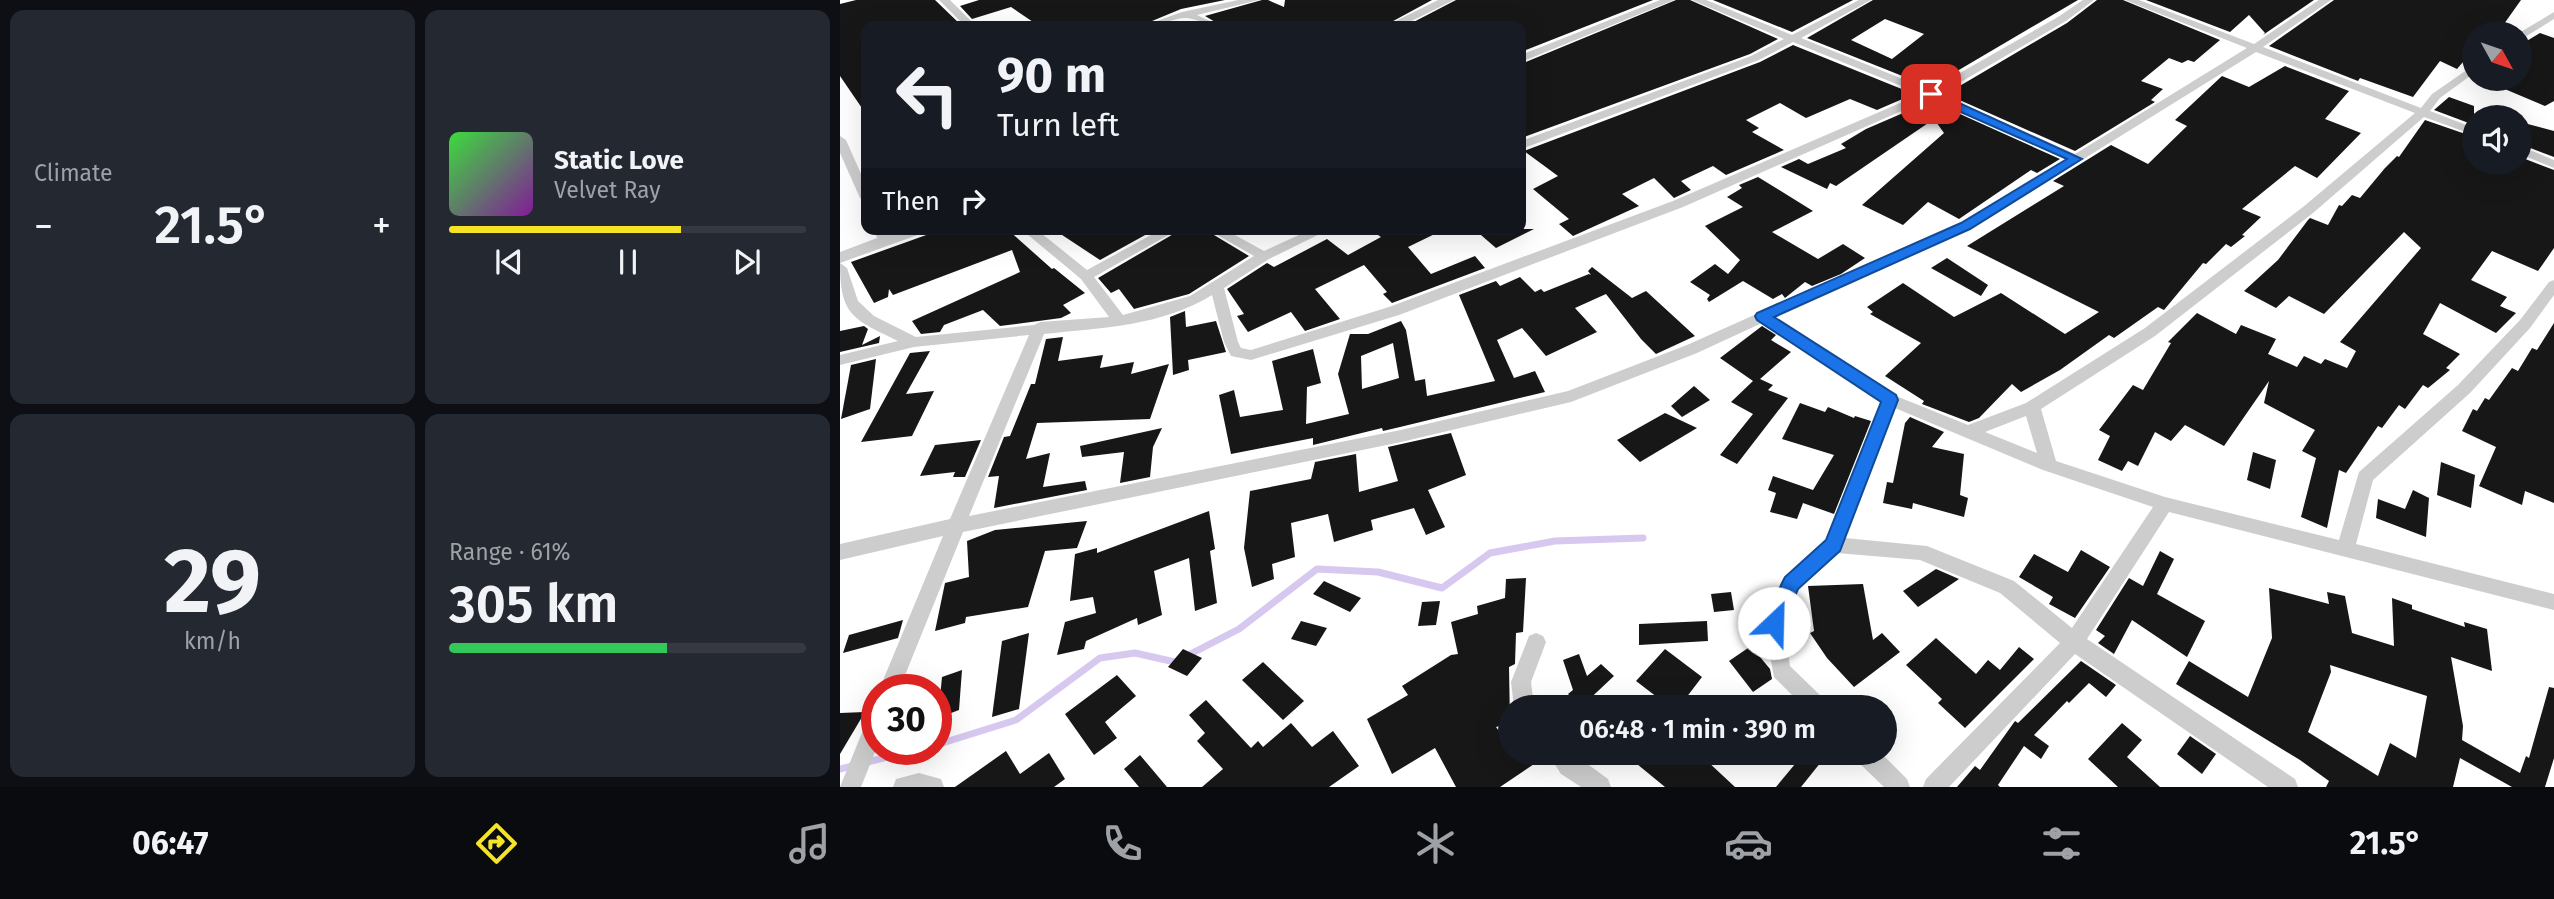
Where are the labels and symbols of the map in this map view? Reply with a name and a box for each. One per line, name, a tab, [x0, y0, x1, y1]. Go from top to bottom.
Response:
north arrow	[2462, 21, 2532, 91]
pin	[1901, 64, 1961, 124]
position arrow	[1737, 586, 1811, 660]
speed limit sign: 30	[861, 674, 952, 765]

